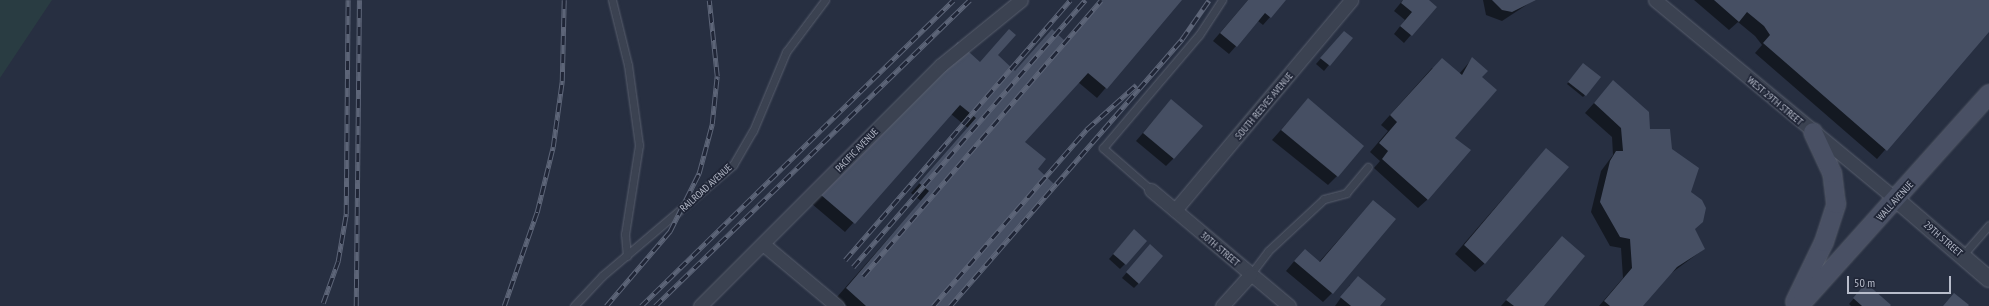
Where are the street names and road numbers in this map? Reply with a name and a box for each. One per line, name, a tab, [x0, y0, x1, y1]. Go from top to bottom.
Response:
street label: SOUTH REEVES AVENUE	[1232, 70, 1296, 142]
street label: WEST 29TH STREET	[1745, 74, 1805, 128]
street label: PACIFIC AVENUE	[833, 125, 881, 175]
street label: RAILROAD AVENUE	[678, 162, 734, 214]
street label: WALL AVENUE	[1874, 178, 1916, 224]
street label: 29TH STREET	[1921, 219, 1965, 259]
street label: 30TH STREET	[1198, 229, 1242, 269]

